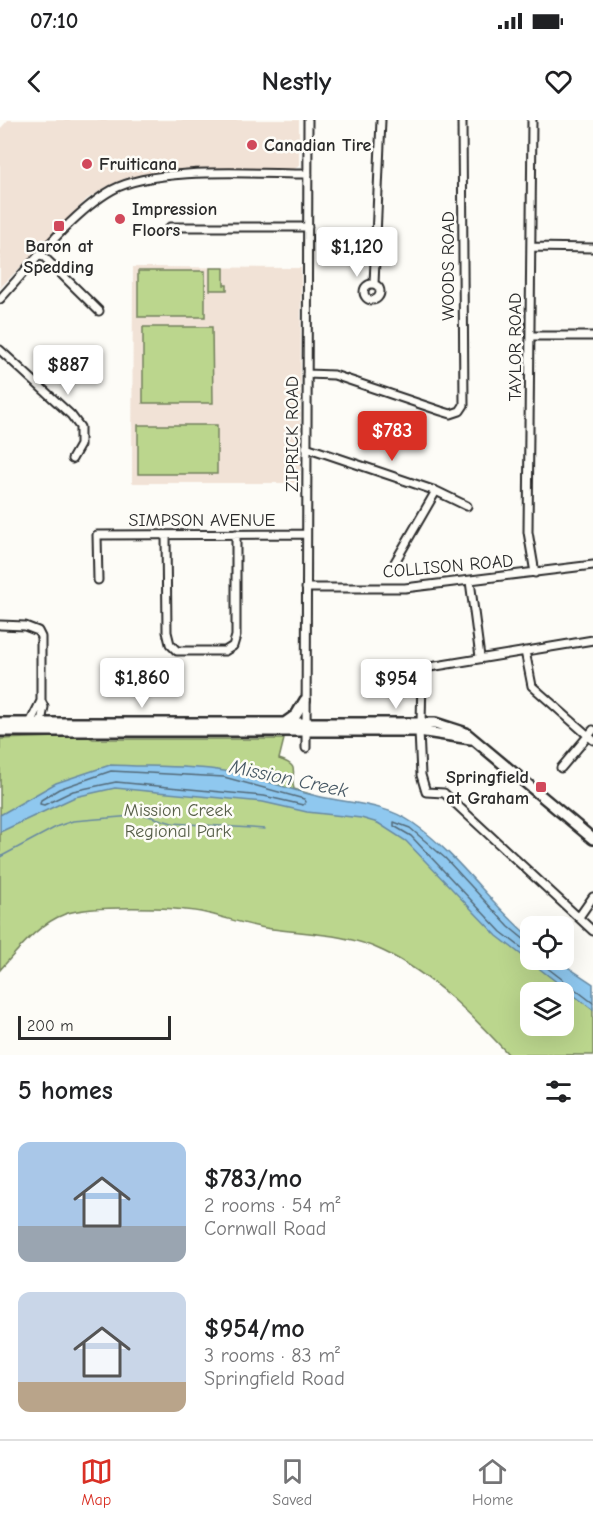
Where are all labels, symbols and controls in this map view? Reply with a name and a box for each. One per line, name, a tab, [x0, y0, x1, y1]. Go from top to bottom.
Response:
text: 07:10	[30, 8, 78, 34]
icon: back	[18, 65, 51, 98]
icon: heart	[542, 65, 575, 98]
text: Nestly	[262, 66, 331, 97]
place label: Canadian Tire	[264, 135, 371, 156]
marker: Canadian Tire	[245, 138, 259, 152]
place label: Fruiticana	[99, 154, 177, 175]
marker: Fruiticana	[80, 157, 94, 171]
place label: Impression Floors	[132, 199, 217, 241]
street label: WOODS ROAD	[438, 211, 459, 321]
marker: Impression Floors	[113, 212, 127, 226]
marker: Baron at Spedding	[52, 219, 66, 233]
pin: $1,120	[308, 227, 406, 278]
text: $1,120	[331, 235, 383, 258]
place label: Baron at Spedding	[24, 236, 94, 278]
street label: TAYLOR ROAD	[505, 293, 526, 401]
pin: $887	[32, 345, 104, 396]
text: $887	[47, 353, 89, 376]
street label: ZIPRICK ROAD	[282, 376, 303, 492]
pin: $783	[356, 411, 428, 462]
text: $783	[372, 419, 412, 442]
street label: SIMPSON AVENUE	[129, 510, 276, 531]
street label: COLLISON ROAD	[382, 550, 514, 583]
pin: $1,860	[93, 658, 191, 709]
pin: $954	[360, 659, 432, 710]
text: $1,860	[114, 666, 170, 689]
text: $954	[375, 667, 417, 690]
water label: Mission Creek	[227, 755, 350, 802]
place label: Springfield at Graham	[446, 767, 529, 809]
marker: Springfield at Graham	[534, 780, 548, 794]
park label: Mission Creek Regional Park	[124, 800, 232, 842]
map controls	[520, 916, 574, 1036]
button: locate	[520, 916, 574, 970]
button: layers	[520, 982, 574, 1036]
scale bar	[18, 1013, 171, 1040]
text: 200 m	[27, 1017, 73, 1035]
icon: filters	[542, 1075, 575, 1108]
text: 5 homes	[18, 1076, 113, 1106]
text: $783/mo	[204, 1164, 302, 1194]
icon: home	[66, 1166, 138, 1238]
text: 2 rooms · 54 m²	[204, 1194, 340, 1217]
text: Cornwall Road	[204, 1217, 326, 1240]
text: $954/mo	[204, 1314, 305, 1344]
icon: home	[66, 1316, 138, 1388]
text: 3 rooms · 83 m²	[204, 1344, 340, 1367]
text: Springfield Road	[204, 1367, 345, 1390]
tab: Map	[80, 1455, 113, 1509]
tab: Saved	[272, 1455, 312, 1509]
tab: Home	[472, 1455, 513, 1509]

